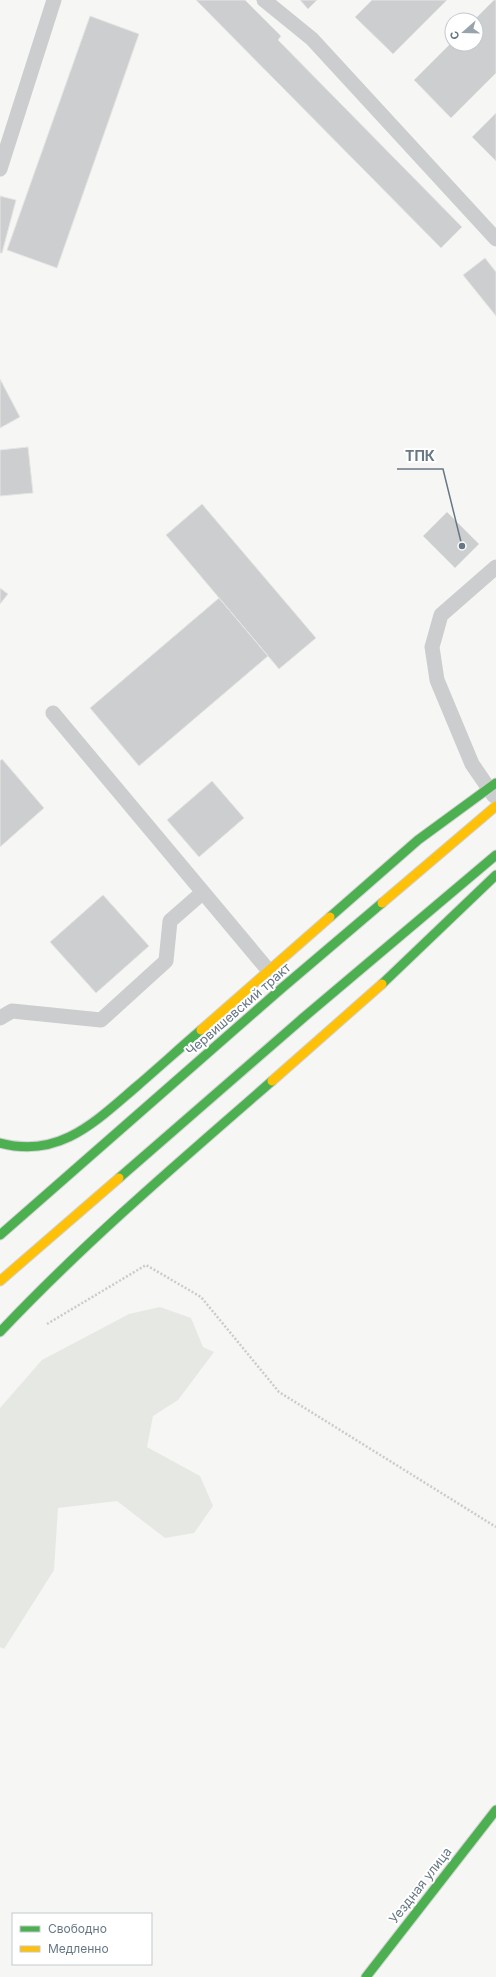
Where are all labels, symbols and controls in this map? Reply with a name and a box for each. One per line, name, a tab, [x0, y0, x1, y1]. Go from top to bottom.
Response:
north arrow	[444, 12, 484, 52]
text: С	[447, 29, 463, 42]
callout: ТПК	[397, 443, 443, 469]
text: ТПК	[405, 447, 435, 464]
street label: Червишевский тракт	[182, 959, 294, 1059]
street label: Уездная улица	[385, 1844, 455, 1926]
legend	[12, 1913, 152, 1965]
text: Свободно	[48, 1921, 107, 1936]
text: Медленно	[48, 1941, 109, 1956]

